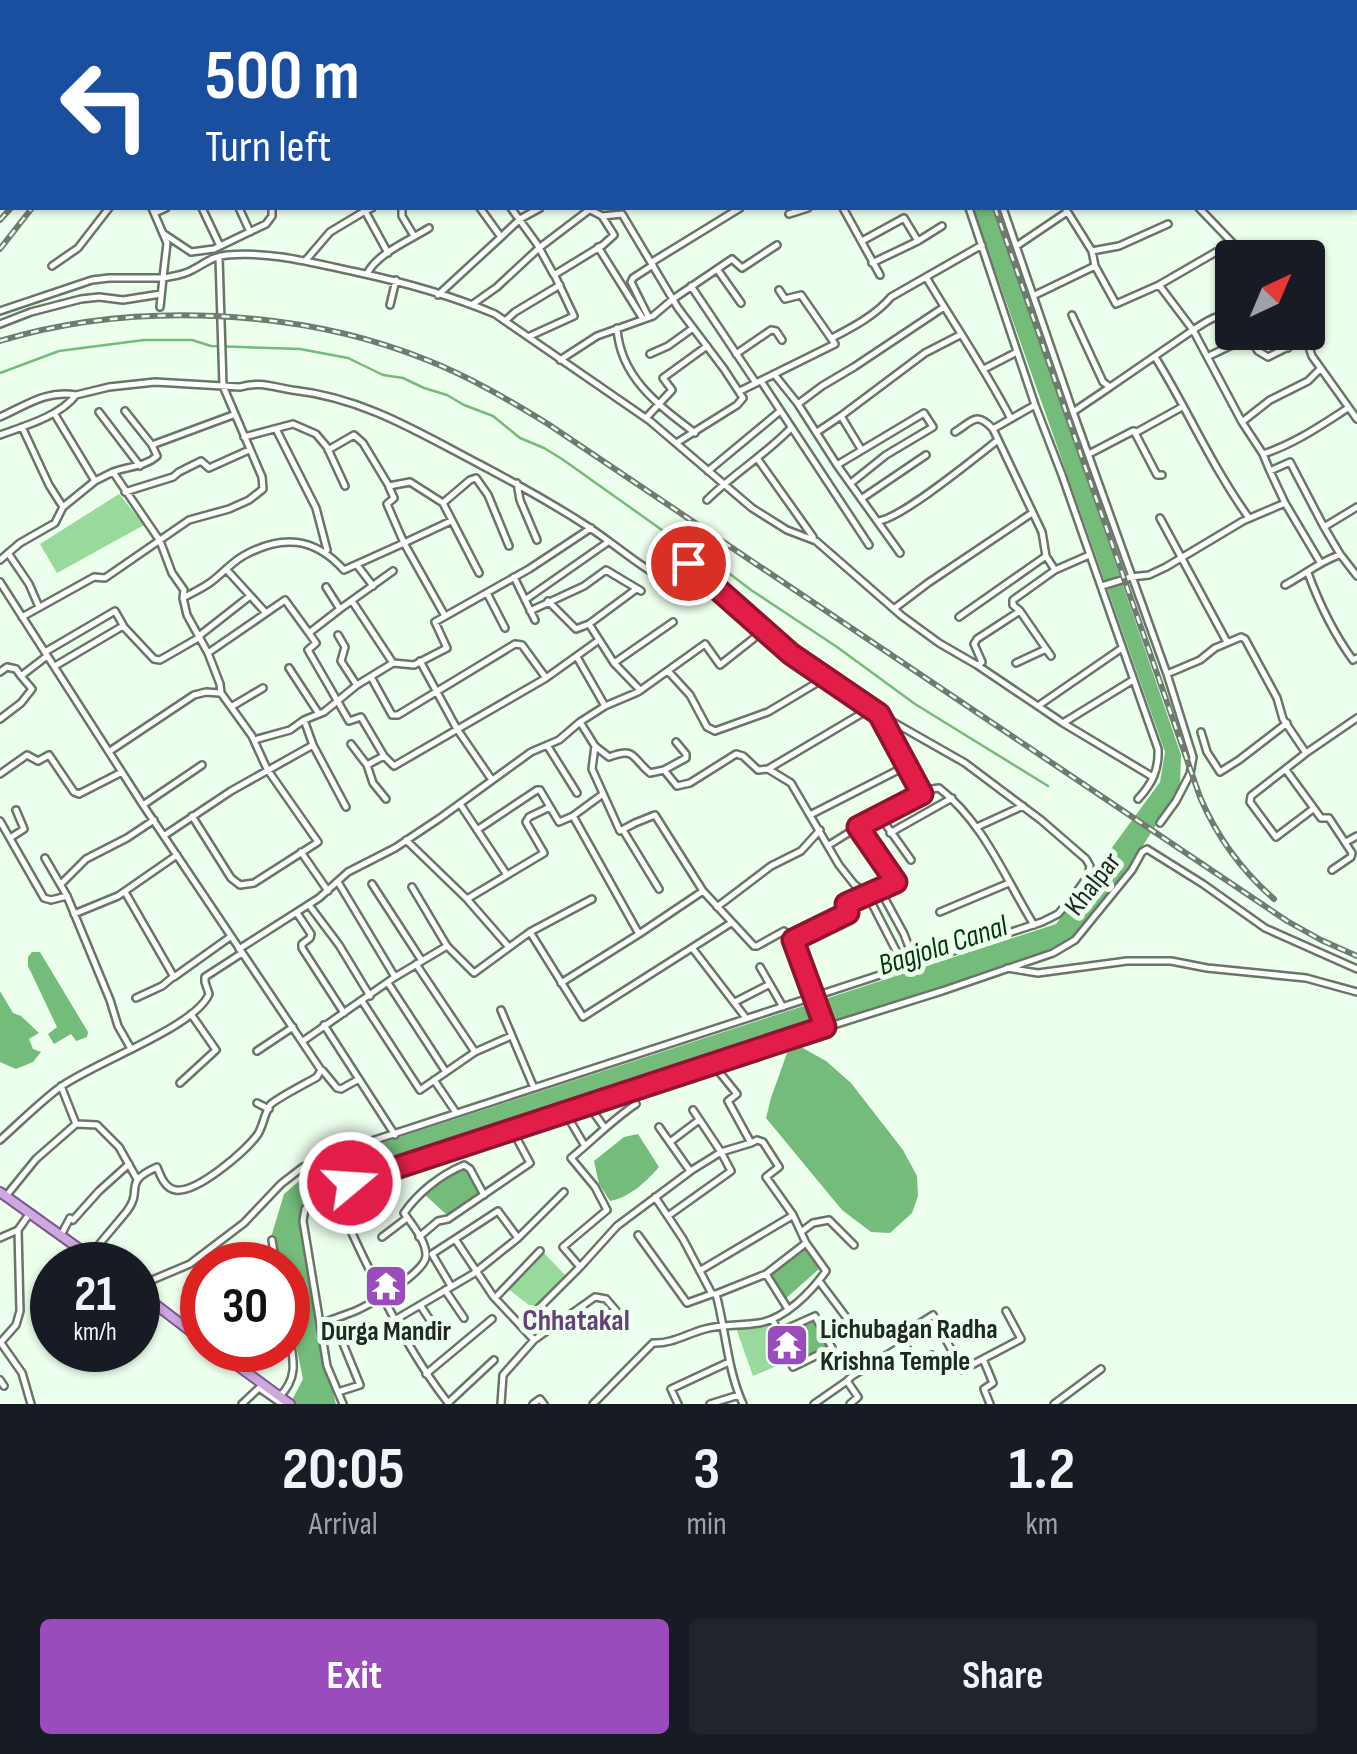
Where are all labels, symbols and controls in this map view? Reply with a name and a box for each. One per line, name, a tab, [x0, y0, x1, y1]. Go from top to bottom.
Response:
text: 500 m	[205, 35, 360, 119]
icon: left	[40, 40, 170, 170]
text: Turn left	[205, 120, 331, 175]
north arrow	[1215, 240, 1325, 350]
map controls	[1215, 240, 1325, 350]
pin	[646, 521, 731, 606]
icon: arrive	[661, 536, 716, 591]
street label: Khalpar	[1058, 846, 1128, 922]
water label: Bagjola Canal	[874, 908, 1014, 984]
position arrow	[298, 1131, 402, 1235]
speed limit sign: 30	[180, 1242, 310, 1372]
temple icon: Durga Mandir	[363, 1263, 409, 1309]
text: 21	[74, 1265, 116, 1325]
district label: Chhatakal	[522, 1303, 630, 1339]
place label: Lichubagan Radha Krishna Temple	[820, 1313, 998, 1378]
place label: Durga Mandir	[321, 1315, 451, 1348]
text: km/h	[73, 1317, 117, 1348]
temple icon: Lichubagan Radha Krishna Temple	[764, 1322, 810, 1368]
text: 20:05	[282, 1434, 404, 1506]
text: 3	[693, 1434, 720, 1506]
text: 1.2	[1009, 1434, 1075, 1506]
text: Arrival	[309, 1505, 378, 1544]
text: min	[687, 1505, 727, 1544]
text: km	[1025, 1505, 1058, 1544]
button: Exit	[40, 1619, 669, 1734]
button: Share	[689, 1619, 1317, 1734]

